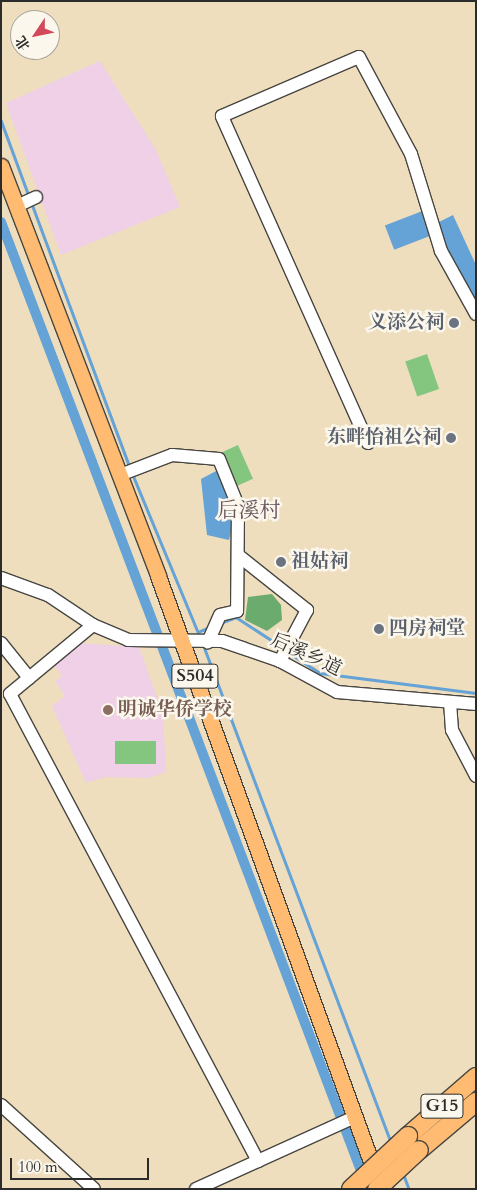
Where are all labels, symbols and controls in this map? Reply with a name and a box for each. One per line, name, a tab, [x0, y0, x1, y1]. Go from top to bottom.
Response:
north arrow	[10, 10, 60, 60]
text: 北	[11, 32, 35, 54]
place label: 义添公祠	[368, 312, 444, 334]
marker: 义添公祠	[448, 317, 460, 329]
place label: 东畔怡祖公祠	[327, 427, 441, 449]
marker: 东畔怡祖公祠	[445, 432, 457, 444]
district label: 后溪村	[218, 498, 280, 524]
place label: 祖姑祠	[291, 551, 348, 573]
marker: 祖姑祠	[275, 556, 287, 568]
place label: 四房祠堂	[389, 618, 465, 640]
marker: 四房祠堂	[373, 623, 385, 635]
street label: 后溪乡道	[267, 629, 345, 681]
road number: S504	[171, 660, 219, 691]
place label: 明诚华侨学校	[118, 699, 232, 721]
marker: 明诚华侨学校	[102, 704, 114, 716]
road number: G15	[420, 1090, 464, 1122]
scale bar	[12, 1148, 151, 1180]
text: 100 m	[18, 1157, 58, 1177]

